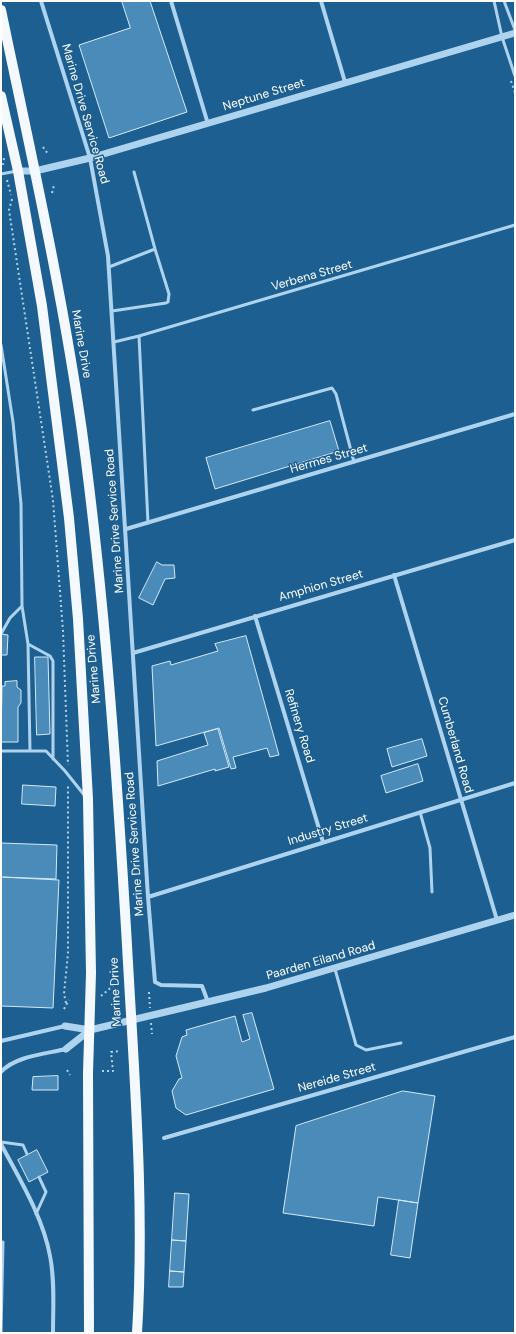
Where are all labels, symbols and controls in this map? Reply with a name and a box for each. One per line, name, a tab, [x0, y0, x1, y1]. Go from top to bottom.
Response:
street label: Marine Drive Service Road	[58, 42, 112, 186]
street label: Neptune Street	[221, 76, 307, 114]
street label: Verbena Street	[270, 258, 354, 294]
street label: Marine Drive	[68, 309, 94, 379]
street label: Hermes Street	[288, 441, 370, 477]
street label: Marine Drive Service Road	[103, 448, 127, 594]
street label: Amphion Street	[277, 567, 365, 605]
street label: Marine Drive	[84, 634, 104, 704]
street label: Refinery Road	[281, 687, 317, 765]
street label: Cumberland Road	[434, 695, 476, 795]
street label: Marine Drive Service Road	[123, 771, 147, 917]
street label: Industry Street	[286, 811, 370, 849]
street label: Paarden Eiland Road	[265, 939, 377, 983]
street label: Marine Drive	[107, 957, 125, 1027]
street label: Nereide Street	[296, 1060, 378, 1096]

